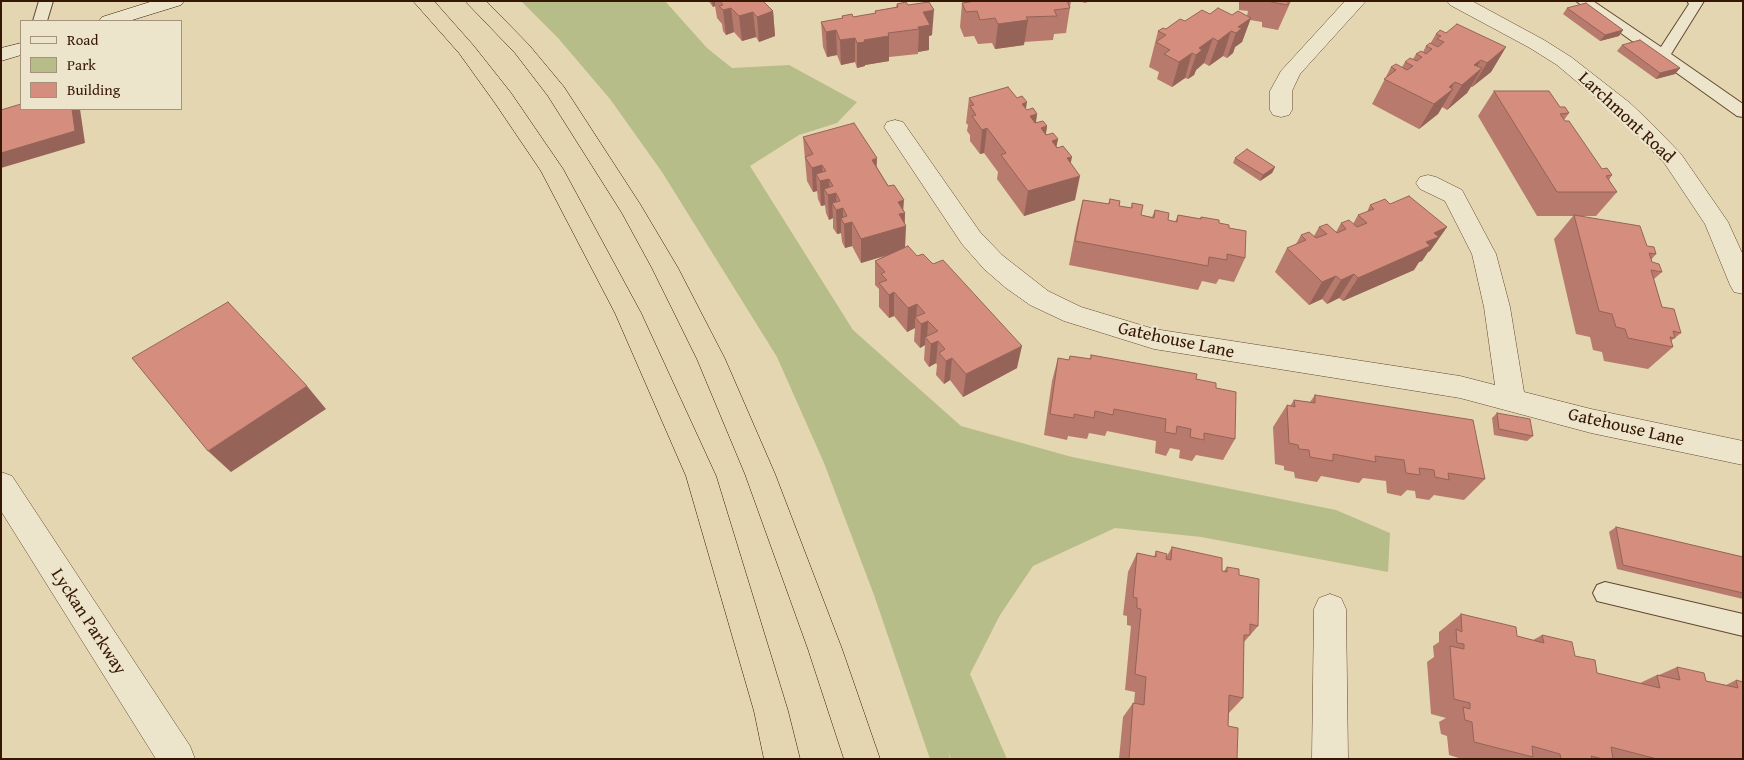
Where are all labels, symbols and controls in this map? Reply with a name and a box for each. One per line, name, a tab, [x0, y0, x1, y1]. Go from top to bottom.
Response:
legend	[20, 20, 182, 110]
text: Road	[67, 29, 98, 50]
text: Park	[67, 54, 96, 75]
street label: Larchmont Road	[1573, 68, 1679, 168]
text: Building	[67, 79, 120, 100]
street label: Gatehouse Lane	[1116, 318, 1236, 364]
street label: Gatehouse Lane	[1566, 404, 1686, 452]
street label: Lyckan Parkway	[46, 565, 130, 679]

